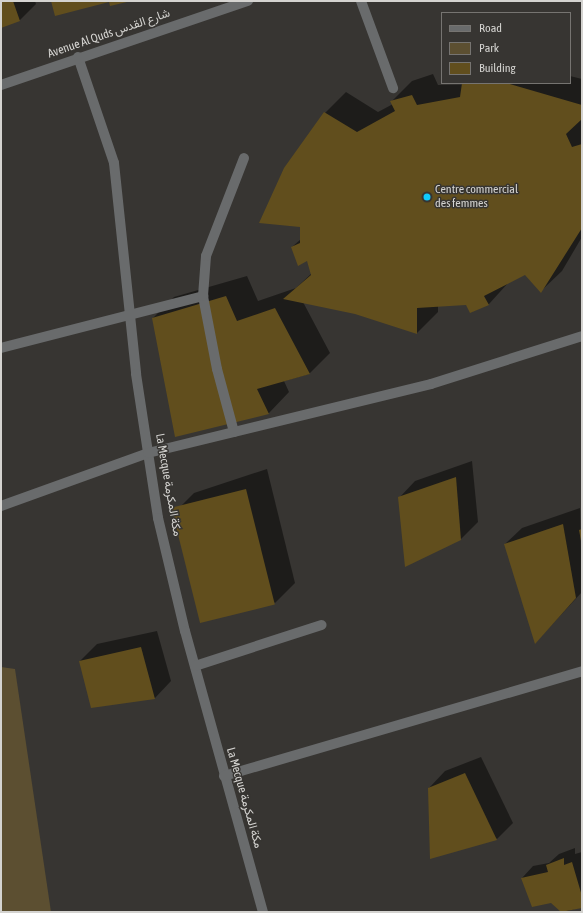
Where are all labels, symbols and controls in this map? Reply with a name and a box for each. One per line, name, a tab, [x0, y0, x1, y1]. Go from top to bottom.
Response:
street label: Avenue Al Quds شارع القدس	[46, 6, 172, 62]
legend	[441, 12, 571, 84]
text: Road	[479, 21, 502, 35]
text: Park	[479, 41, 499, 55]
text: Building	[479, 61, 516, 75]
place label: Centre commercial des femmes	[435, 183, 518, 211]
marker: Centre commercial des femmes	[422, 192, 432, 202]
street label: La Mecque مكة المكرمة	[152, 432, 184, 538]
street label: La Mecque مكة المكرمة	[223, 746, 265, 850]

